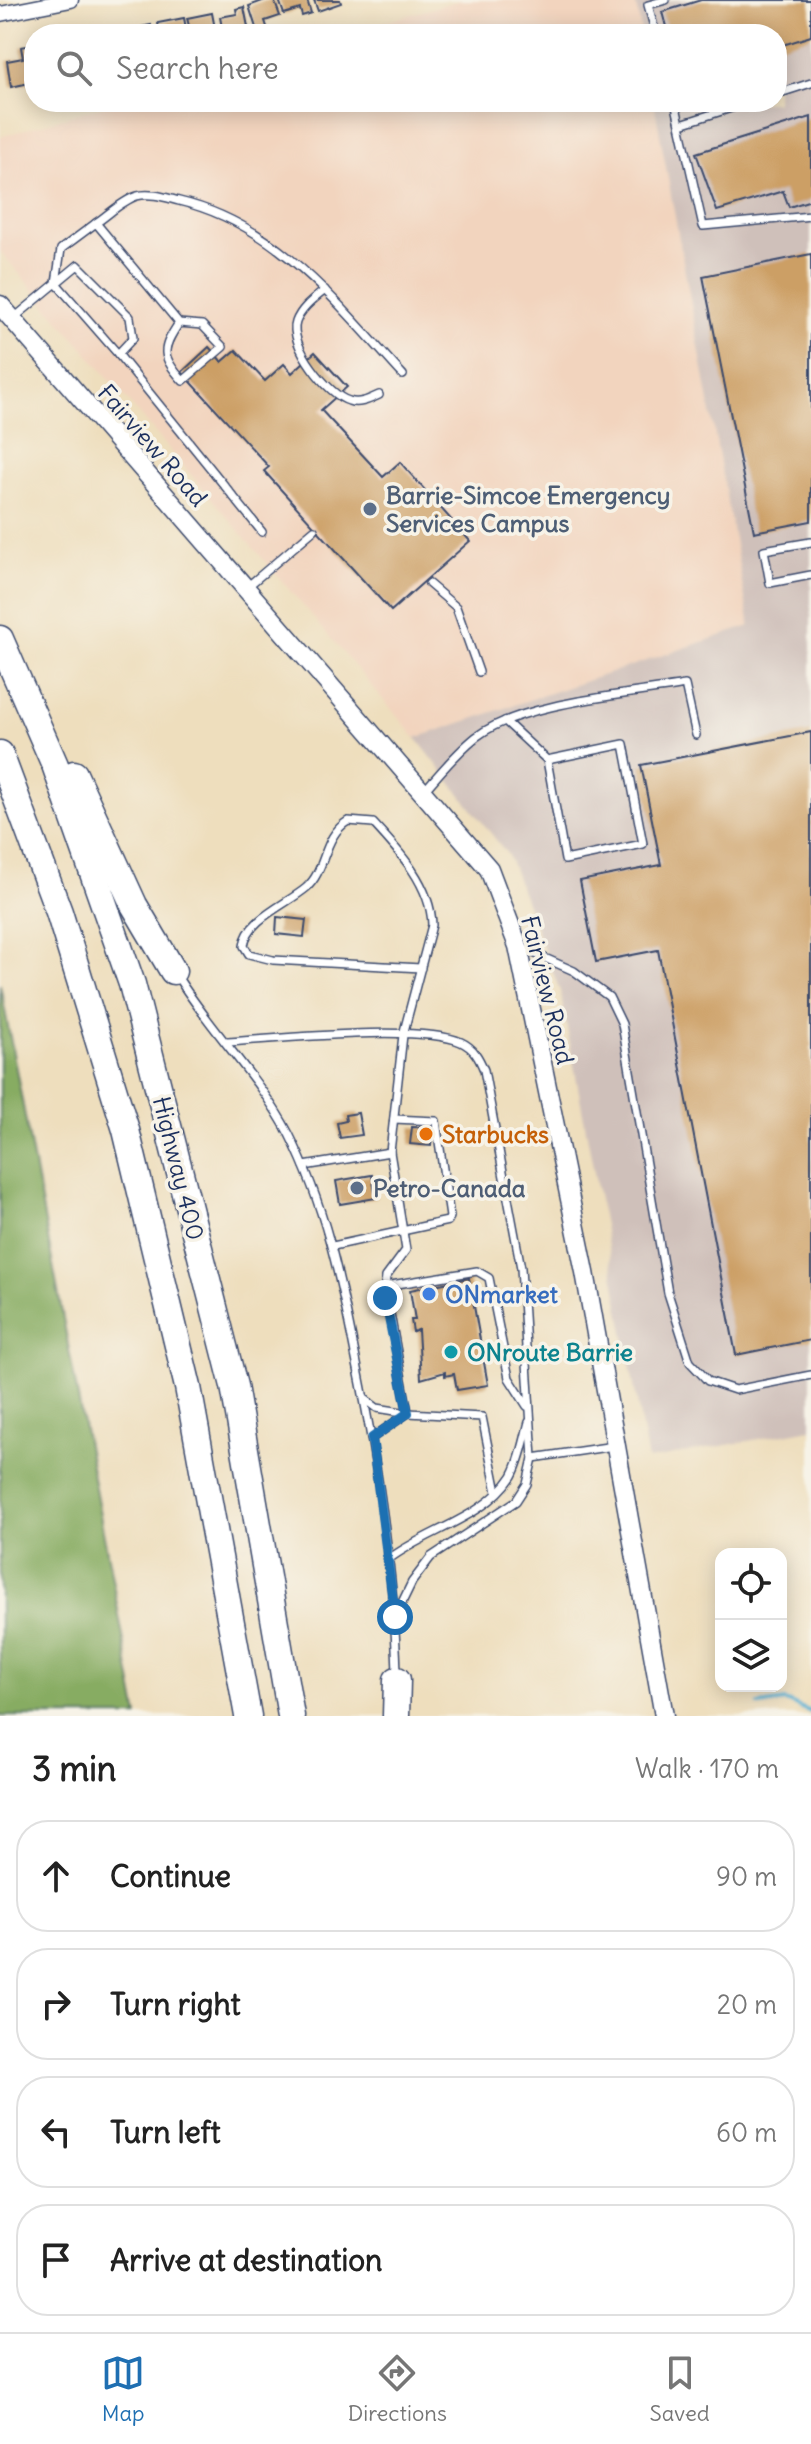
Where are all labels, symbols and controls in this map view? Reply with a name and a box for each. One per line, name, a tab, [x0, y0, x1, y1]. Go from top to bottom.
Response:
search box	[24, 24, 787, 112]
icon: search	[52, 46, 96, 90]
text: Search here	[116, 49, 279, 87]
street label: Fairview Road	[92, 378, 214, 512]
place label: Barrie-Simcoe Emergency Services Campus	[386, 480, 670, 538]
marker: Barrie-Simcoe Emergency Services Campus	[361, 500, 379, 518]
street label: Fairview Road	[515, 913, 581, 1067]
street label: Highway 400	[147, 1093, 211, 1243]
place label: Starbucks	[442, 1119, 549, 1149]
marker: Starbucks	[417, 1125, 435, 1143]
place label: Petro-Canada	[373, 1173, 526, 1203]
marker: Petro-Canada	[348, 1179, 366, 1197]
place label: ONmarket	[445, 1279, 559, 1309]
route end	[367, 1280, 403, 1316]
marker: ONmarket	[420, 1285, 438, 1303]
place label: ONroute Barrie	[467, 1337, 633, 1367]
marker: ONroute Barrie	[442, 1343, 460, 1361]
map controls	[715, 1548, 787, 1692]
button: locate	[715, 1548, 787, 1620]
route start	[377, 1599, 413, 1635]
button: layers	[715, 1620, 787, 1692]
text: 3 min	[32, 1747, 117, 1790]
text: Walk · 170 m	[635, 1752, 779, 1785]
icon: ahead	[34, 1854, 78, 1898]
text: Continue	[110, 1857, 231, 1895]
text: 90 m	[716, 1860, 777, 1893]
icon: right	[34, 1982, 78, 2026]
text: Turn right	[110, 1985, 241, 2023]
text: 20 m	[717, 1988, 777, 2021]
icon: left	[34, 2110, 78, 2154]
text: Turn left	[110, 2113, 221, 2151]
text: 60 m	[716, 2116, 777, 2149]
icon: arrive	[34, 2238, 78, 2282]
text: Arrive at destination	[110, 2241, 382, 2279]
tab: Map	[101, 2351, 145, 2427]
tab: Directions	[348, 2351, 447, 2427]
tab: Saved	[649, 2351, 710, 2427]

